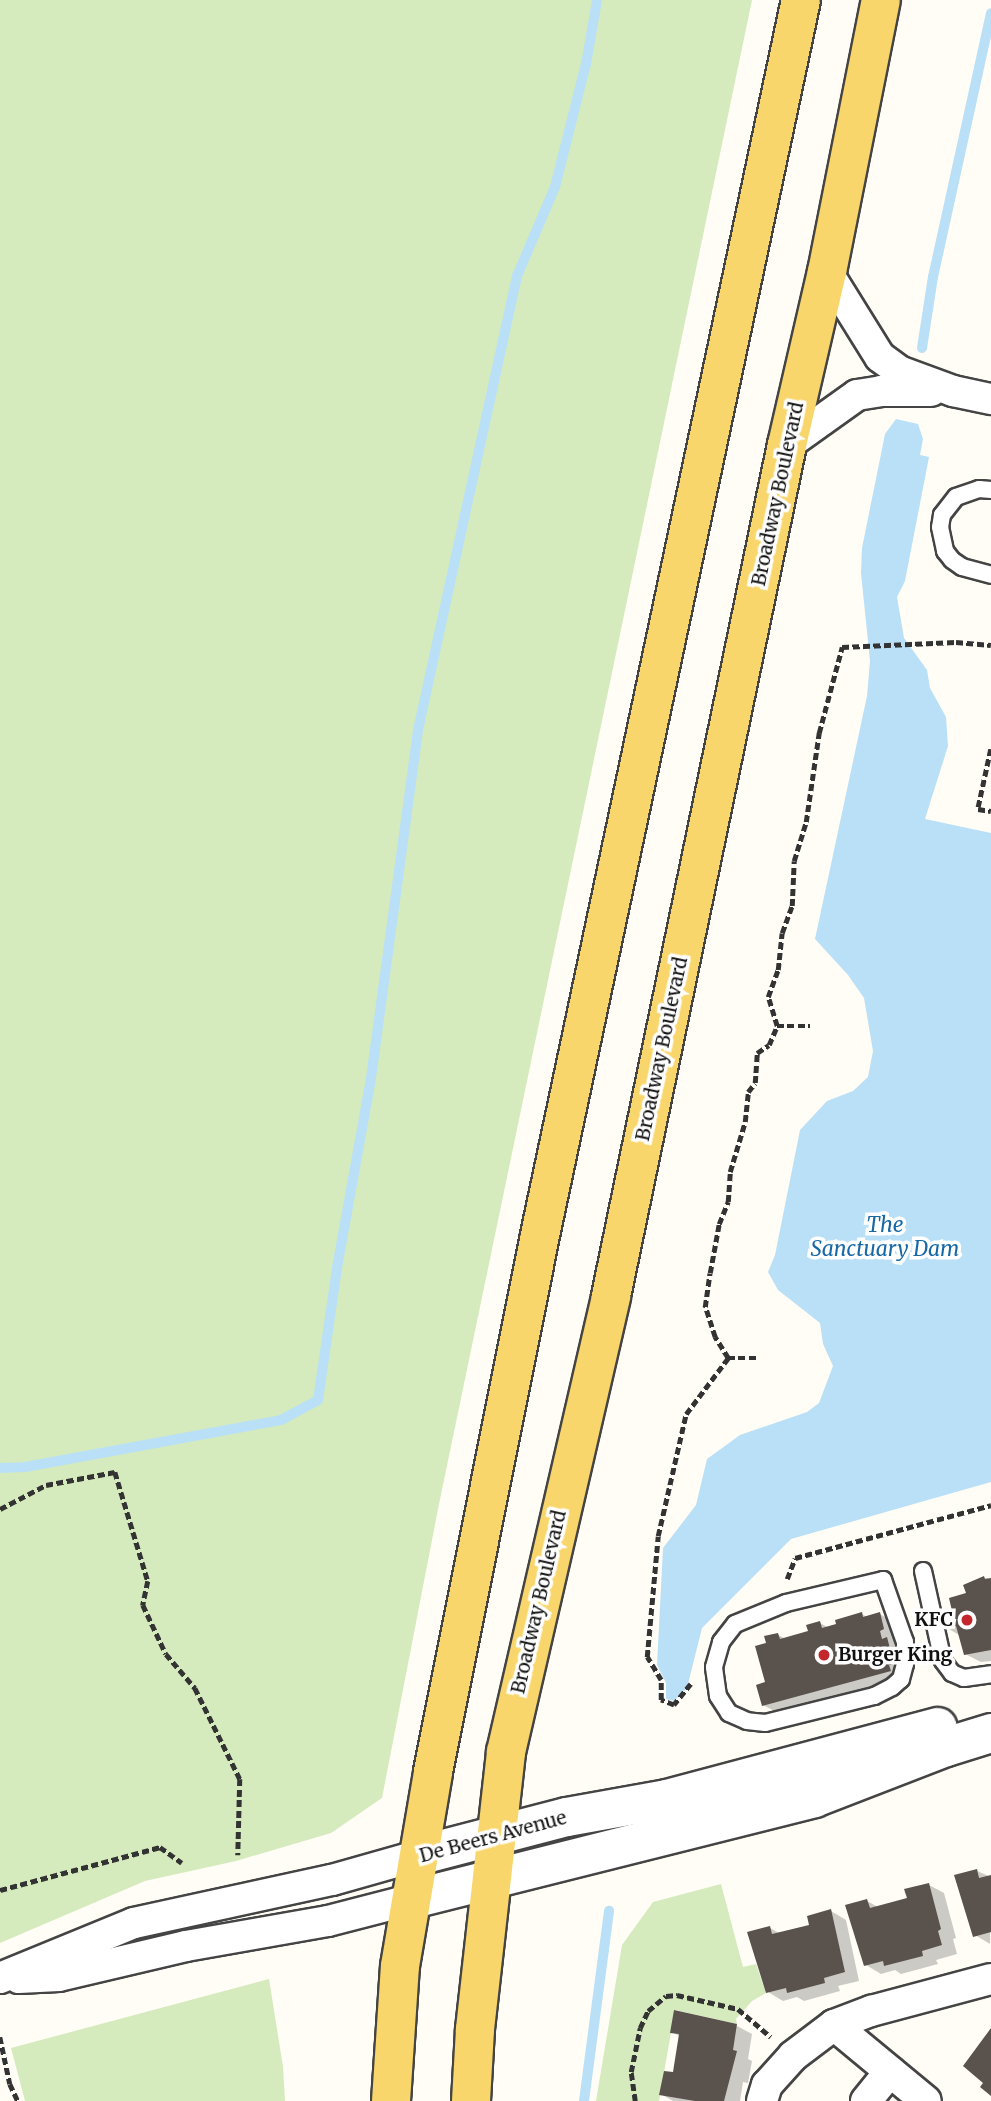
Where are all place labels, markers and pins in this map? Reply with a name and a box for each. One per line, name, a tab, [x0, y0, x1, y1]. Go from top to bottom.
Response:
place label: KFC	[914, 1609, 953, 1631]
marker: KFC	[959, 1612, 975, 1628]
place label: Burger King	[838, 1644, 952, 1666]
marker: Burger King	[816, 1647, 832, 1663]

